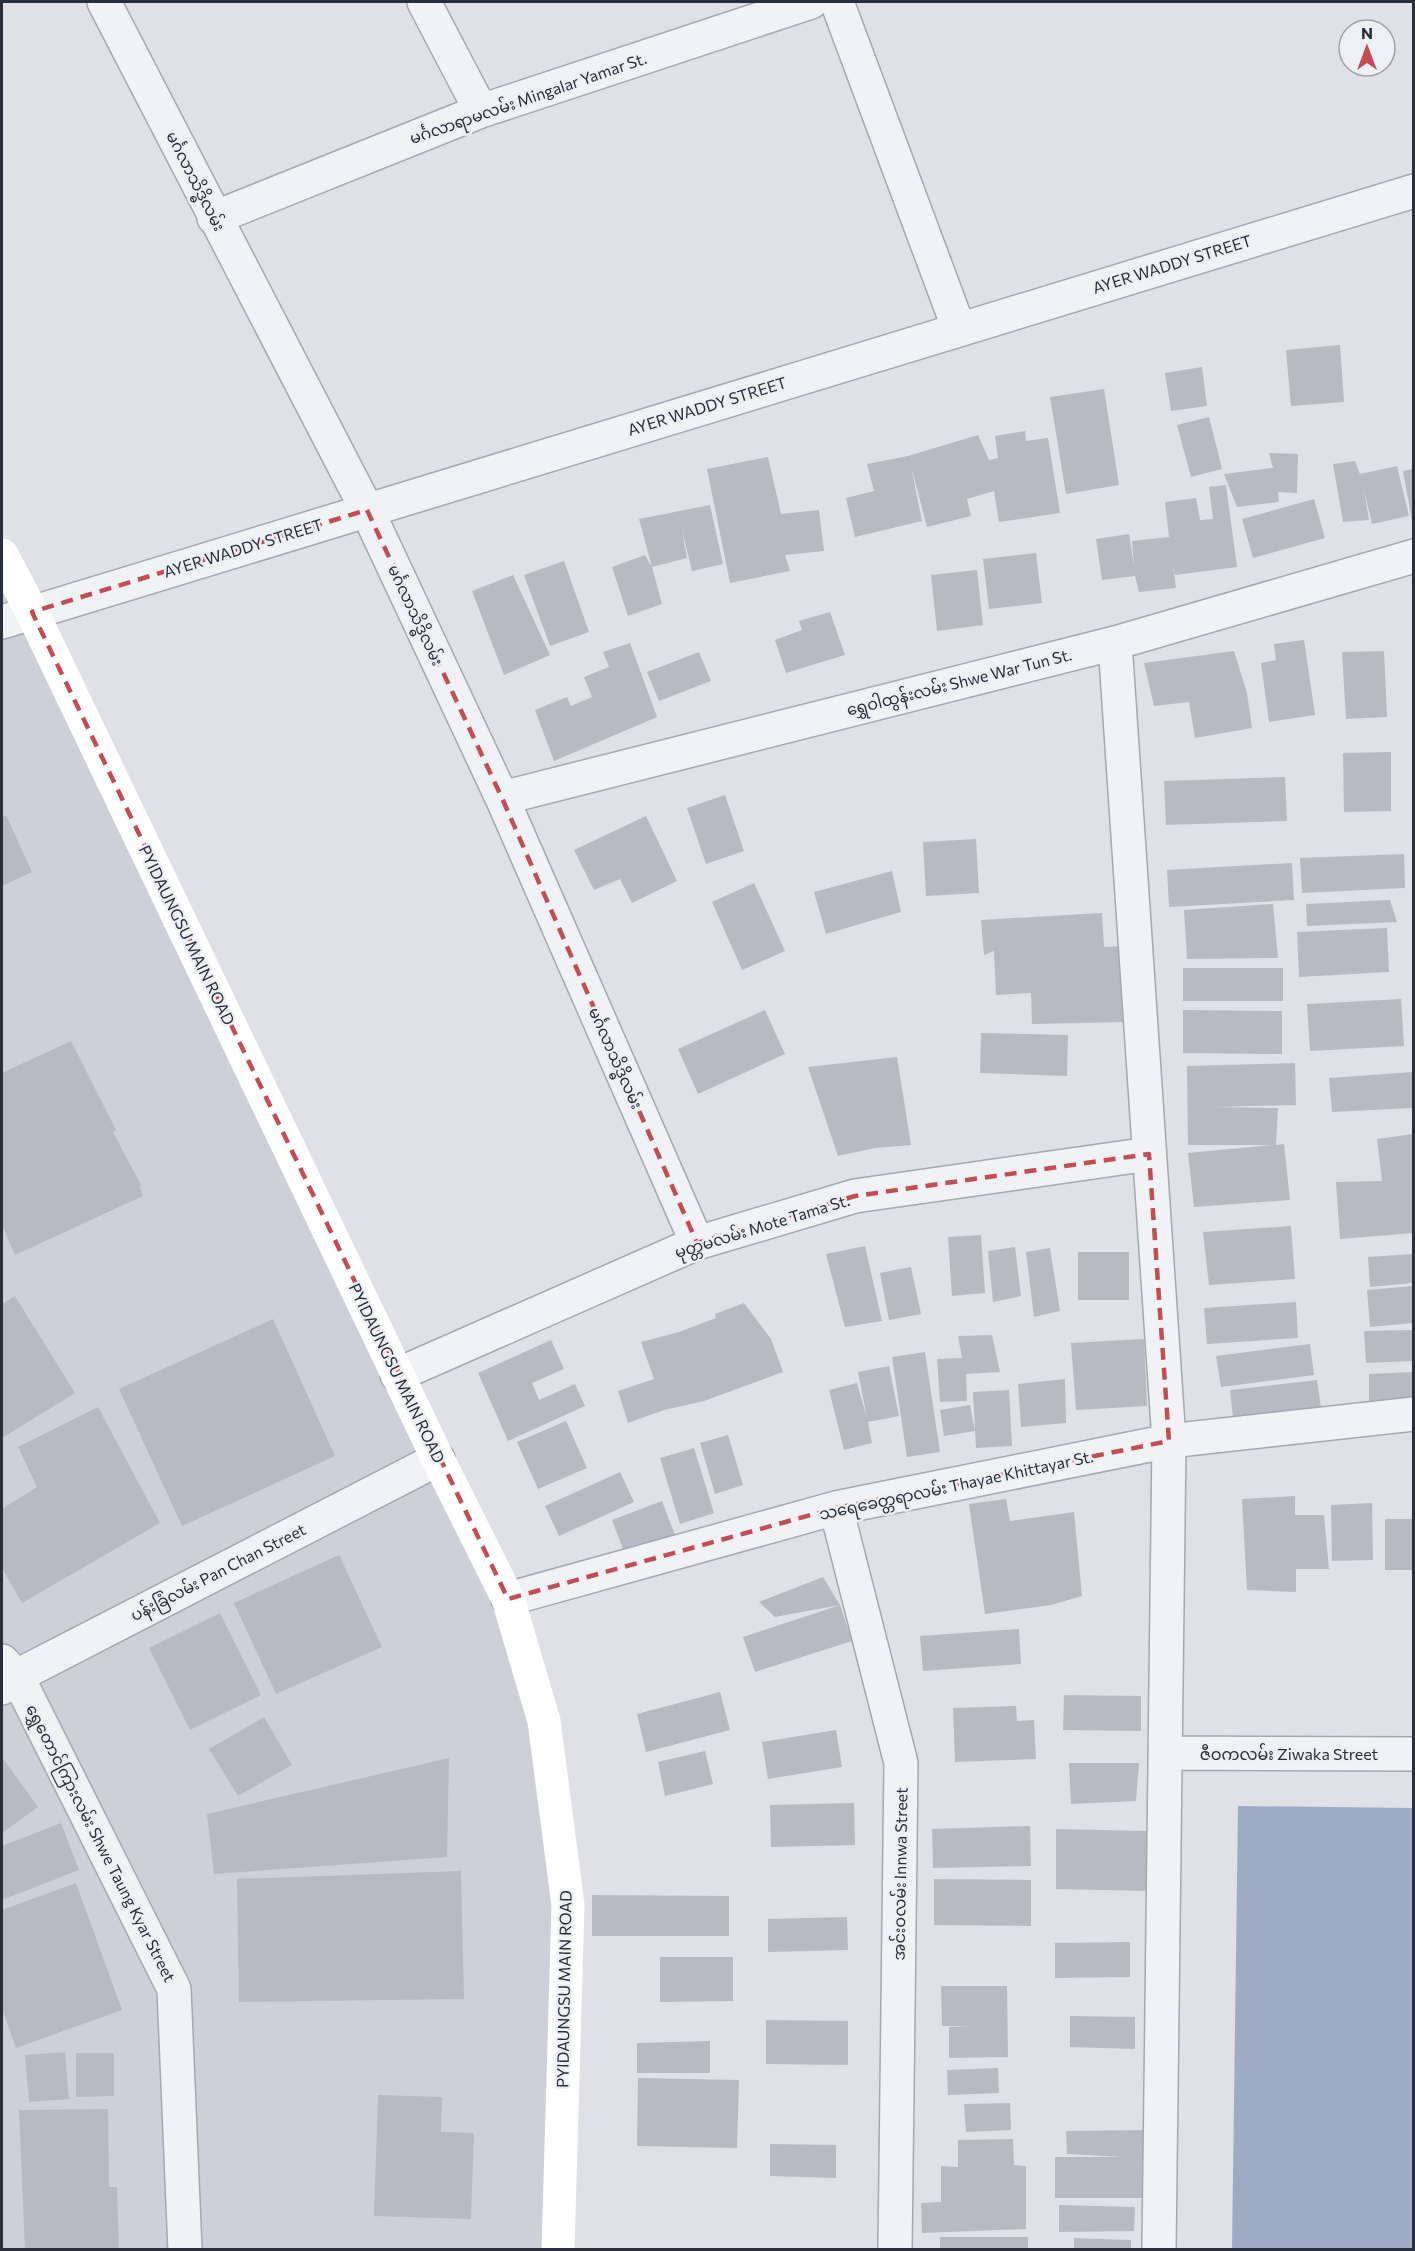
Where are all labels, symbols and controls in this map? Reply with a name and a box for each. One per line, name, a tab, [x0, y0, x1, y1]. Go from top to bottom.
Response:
north arrow	[1337, 18, 1397, 78]
text: N	[1361, 23, 1373, 42]
street label: မင်္ဂလာရာမလမ်း Mingalar Yamar St.	[407, 47, 650, 152]
street label: မင်္ဂလာသိဒ္ဓိလမ်း	[158, 127, 231, 236]
street label: AYER WADDY STREET	[1090, 230, 1254, 297]
street label: AYER WADDY STREET	[625, 372, 789, 439]
street label: AYER WADDY STREET	[161, 514, 325, 581]
street label: မင်္ဂလာသိဒ္ဓိလမ်း	[380, 561, 449, 671]
street label: ရွှေဝါထွန်းလမ်း Shwe War Tun St.	[844, 643, 1075, 724]
street label: PYIDAUNGSU MAIN ROAD	[136, 842, 239, 1028]
street label: မင်္ဂလာသိဒ္ဓိလမ်း	[581, 1004, 648, 1114]
street label: မုတ္တမလမ်း Mote Tama St.	[672, 1189, 853, 1267]
street label: PYIDAUNGSU MAIN ROAD	[346, 1280, 449, 1466]
street label: သရေခေတ္တရာလမ်း Thayae Khittayar St.	[817, 1445, 1096, 1528]
street label: ပန်းခြံလမ်း Pan Chan Street	[127, 1518, 311, 1629]
street label: ရွှေတောင်ကြားလမ်း Shwe Taung Kyar Street	[18, 1700, 181, 1987]
street label: ဇီဝကလမ်း Ziwaka Street	[1200, 1743, 1379, 1763]
street label: အင်းဝလမ်း Innwa Street	[887, 1787, 911, 1961]
street label: PYIDAUNGSU MAIN ROAD	[552, 1890, 575, 2088]

